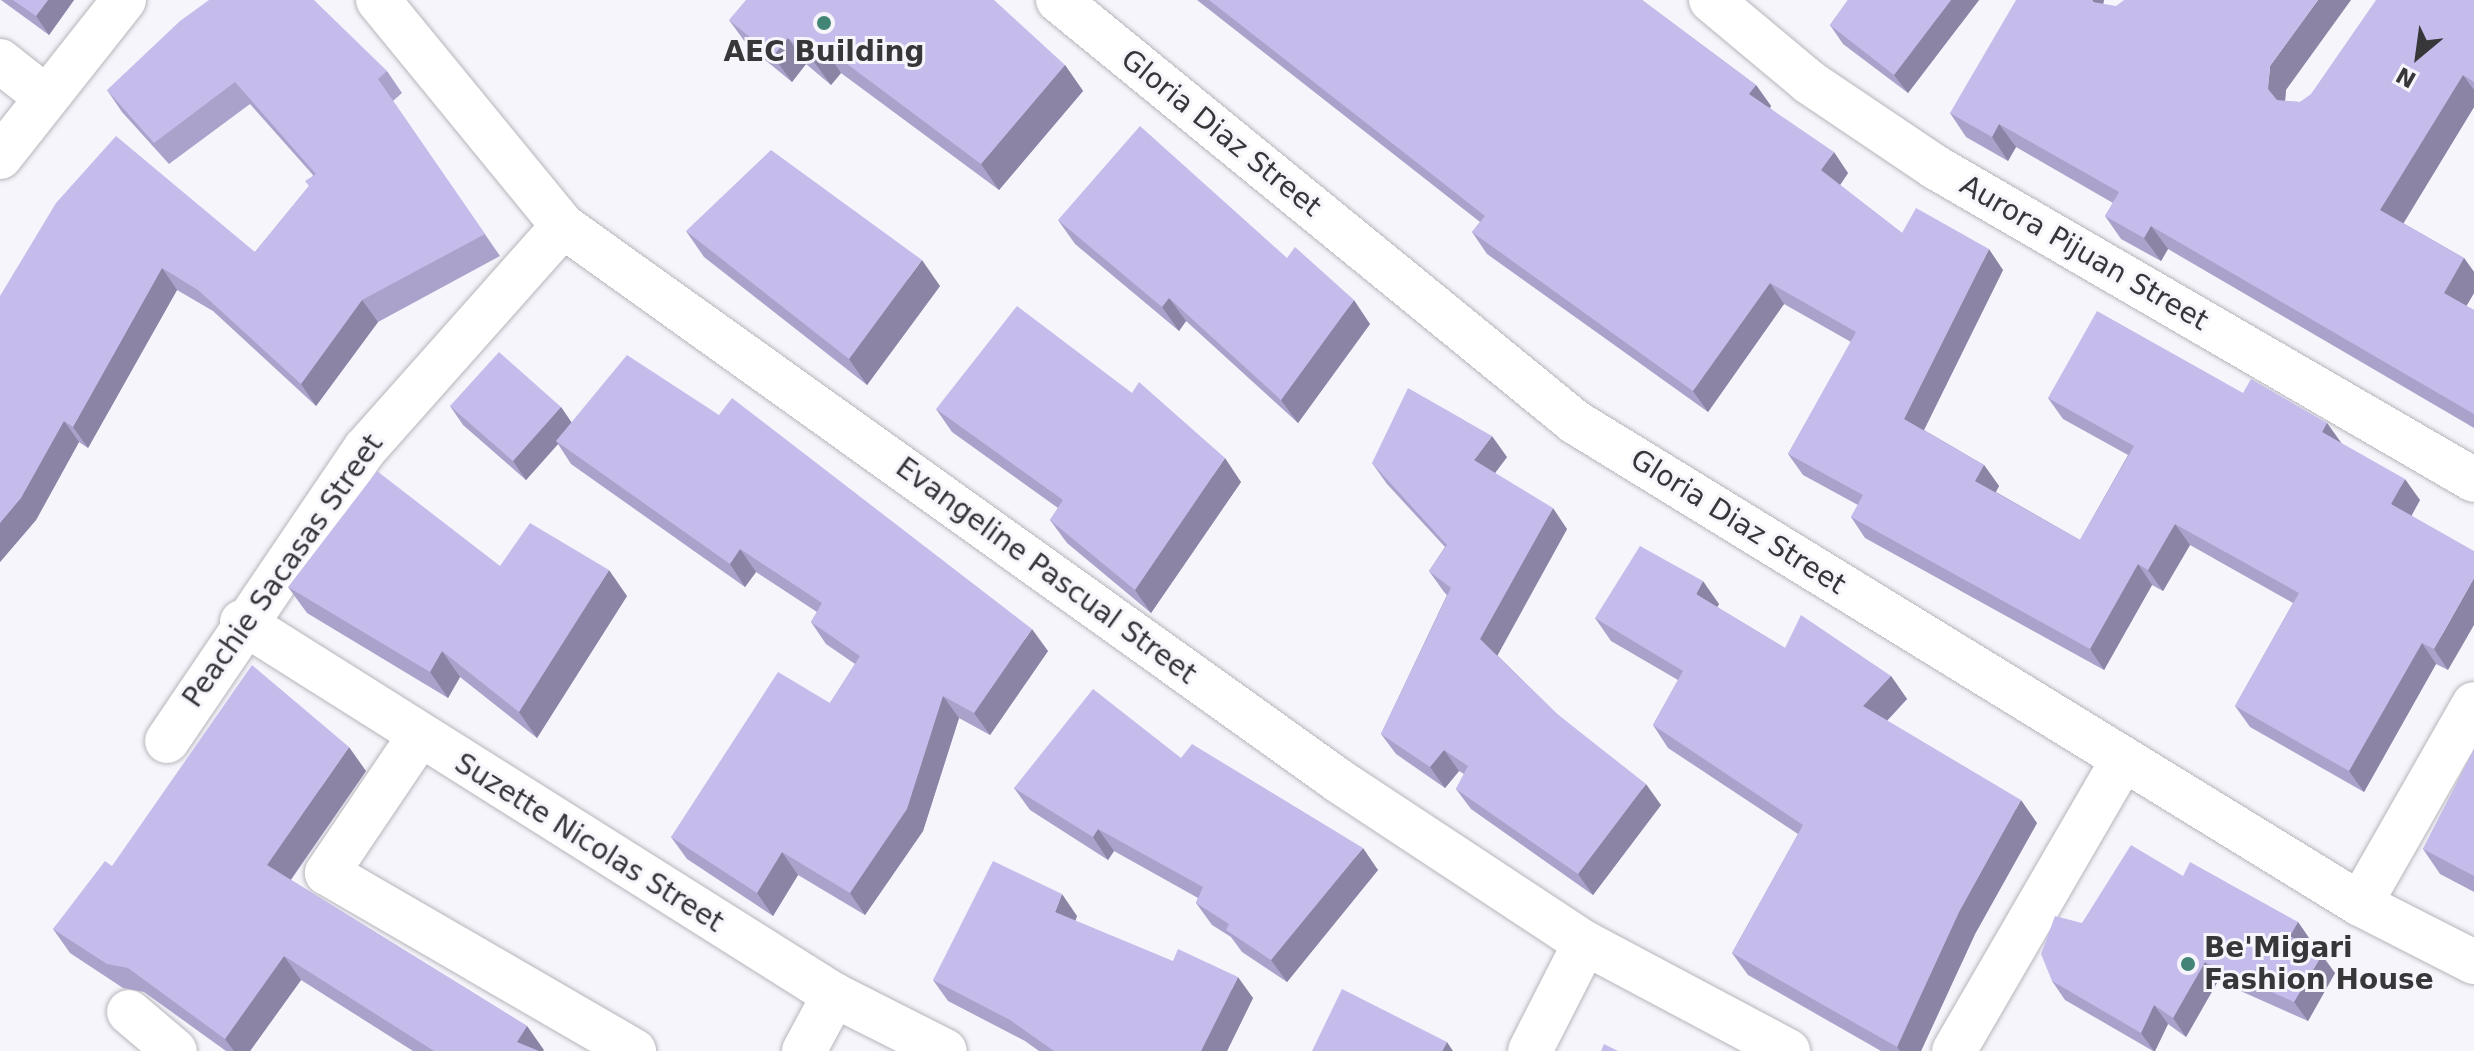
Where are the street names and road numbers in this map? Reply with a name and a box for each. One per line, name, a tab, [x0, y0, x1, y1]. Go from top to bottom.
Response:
street label: Gloria Diaz Street	[1114, 42, 1328, 224]
street label: Aurora Pijuan Street	[1954, 168, 2214, 338]
street label: Peachie Sacasas Street	[176, 428, 390, 714]
street label: Gloria Diaz Street	[1624, 442, 1852, 602]
street label: Evangeline Pascual Street	[889, 451, 1203, 691]
street label: Suzette Nicolas Street	[449, 747, 729, 939]

